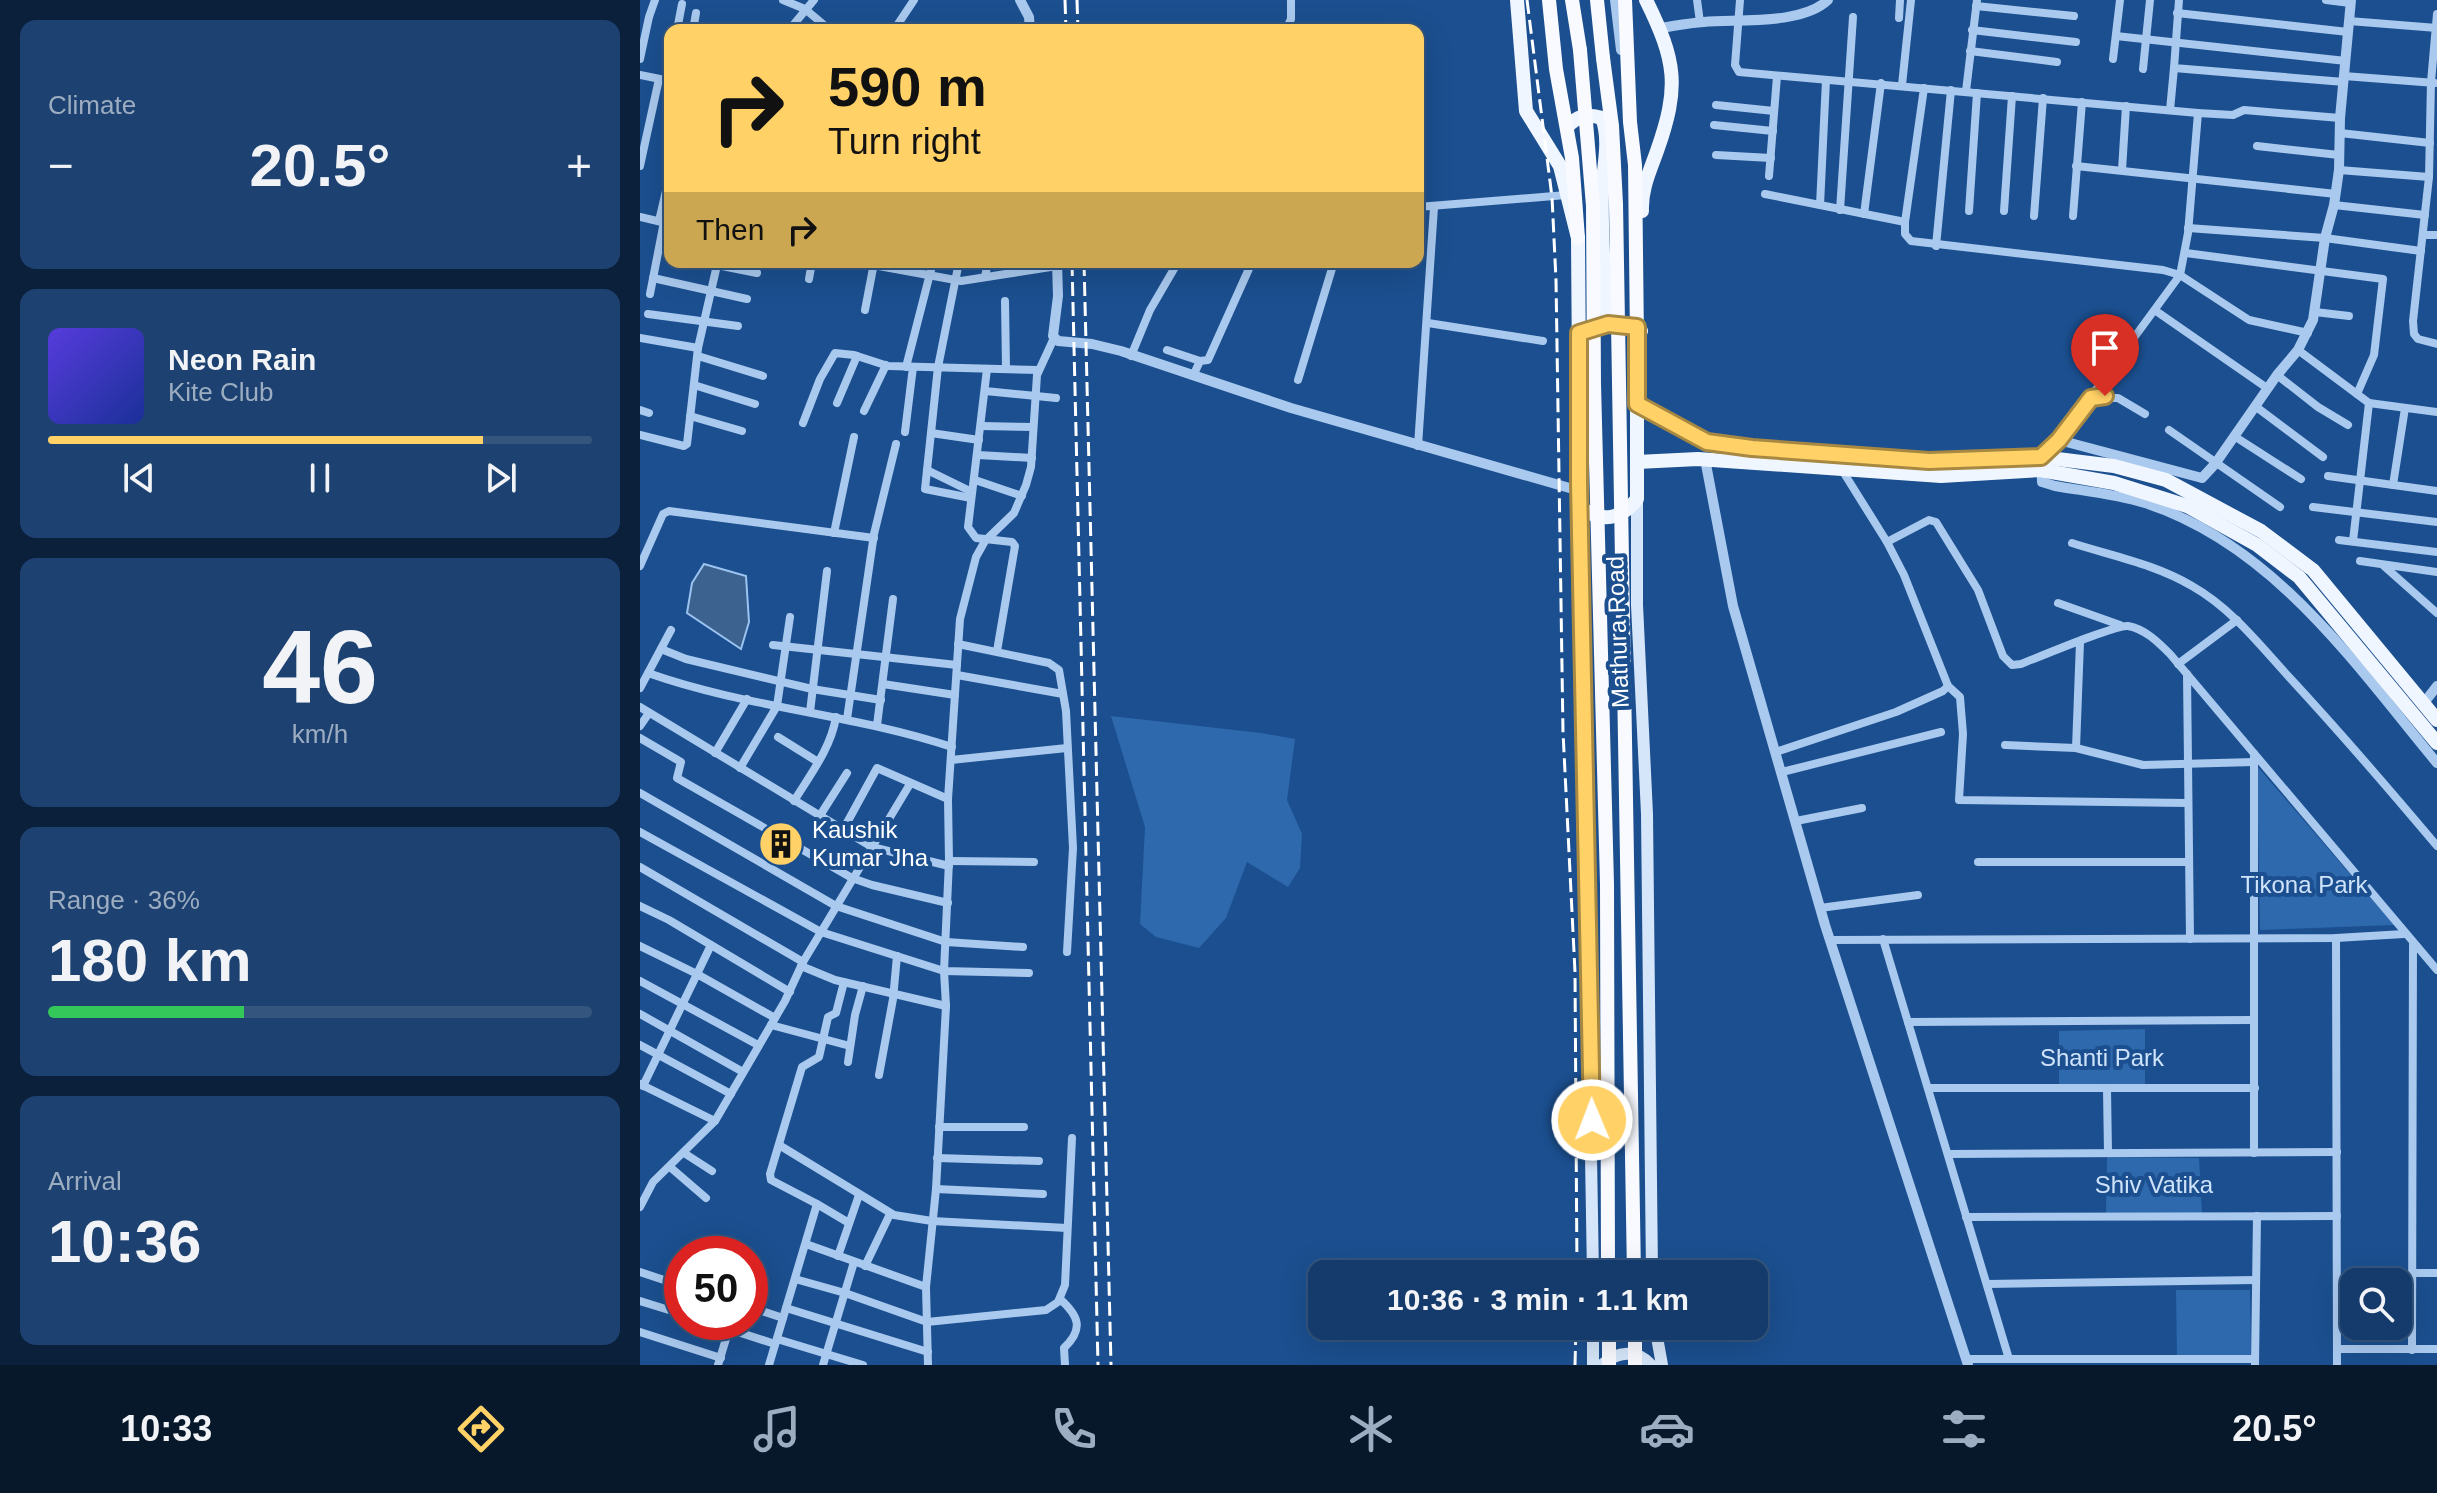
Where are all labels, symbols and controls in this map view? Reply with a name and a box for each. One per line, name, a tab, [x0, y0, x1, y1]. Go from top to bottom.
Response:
text: 590 m	[828, 55, 987, 118]
icon: right	[696, 56, 800, 160]
text: Climate	[48, 90, 136, 120]
text: Turn right	[828, 121, 981, 162]
text: 20.5°	[250, 132, 390, 199]
text: −	[48, 141, 74, 190]
text: +	[566, 141, 592, 190]
icon: right	[780, 208, 824, 252]
text: Then	[696, 213, 764, 246]
pin	[2071, 314, 2139, 396]
icon: arrive	[2083, 326, 2127, 370]
text: Neon Rain	[168, 343, 316, 376]
text: Kite Club	[168, 377, 274, 407]
icon: previous	[117, 456, 161, 500]
icon: pause	[298, 456, 342, 500]
icon: next	[479, 456, 523, 500]
street label: Mathura Road	[1601, 556, 1634, 708]
text: 46	[262, 609, 378, 725]
text: km/h	[292, 719, 348, 749]
place label: Kaushik Kumar Jha	[812, 816, 929, 871]
building icon: Kaushik Kumar Jha	[757, 820, 805, 868]
park label: Tikona Park	[2240, 871, 2369, 898]
text: Range · 36%	[48, 885, 200, 915]
text: 180 km	[48, 927, 252, 994]
park label: Shanti Park	[2040, 1044, 2165, 1071]
position arrow	[1550, 1078, 1634, 1162]
text: Arrival	[48, 1166, 122, 1196]
park label: Shiv Vatika	[2095, 1171, 2214, 1198]
text: 10:36	[48, 1208, 201, 1275]
speed limit sign: 50	[664, 1236, 768, 1340]
map controls	[2340, 1268, 2412, 1340]
button: search	[2340, 1268, 2412, 1340]
text: 10:36 · 3 min · 1.1 km	[1387, 1283, 1689, 1316]
icon: directions	[453, 1401, 509, 1457]
icon: music	[749, 1401, 805, 1457]
icon: phone	[1046, 1401, 1102, 1457]
icon: climate	[1343, 1401, 1399, 1457]
icon: car	[1639, 1401, 1695, 1457]
icon: filters	[1936, 1401, 1992, 1457]
text: 10:33	[120, 1408, 212, 1449]
text: 20.5°	[2232, 1408, 2317, 1449]

